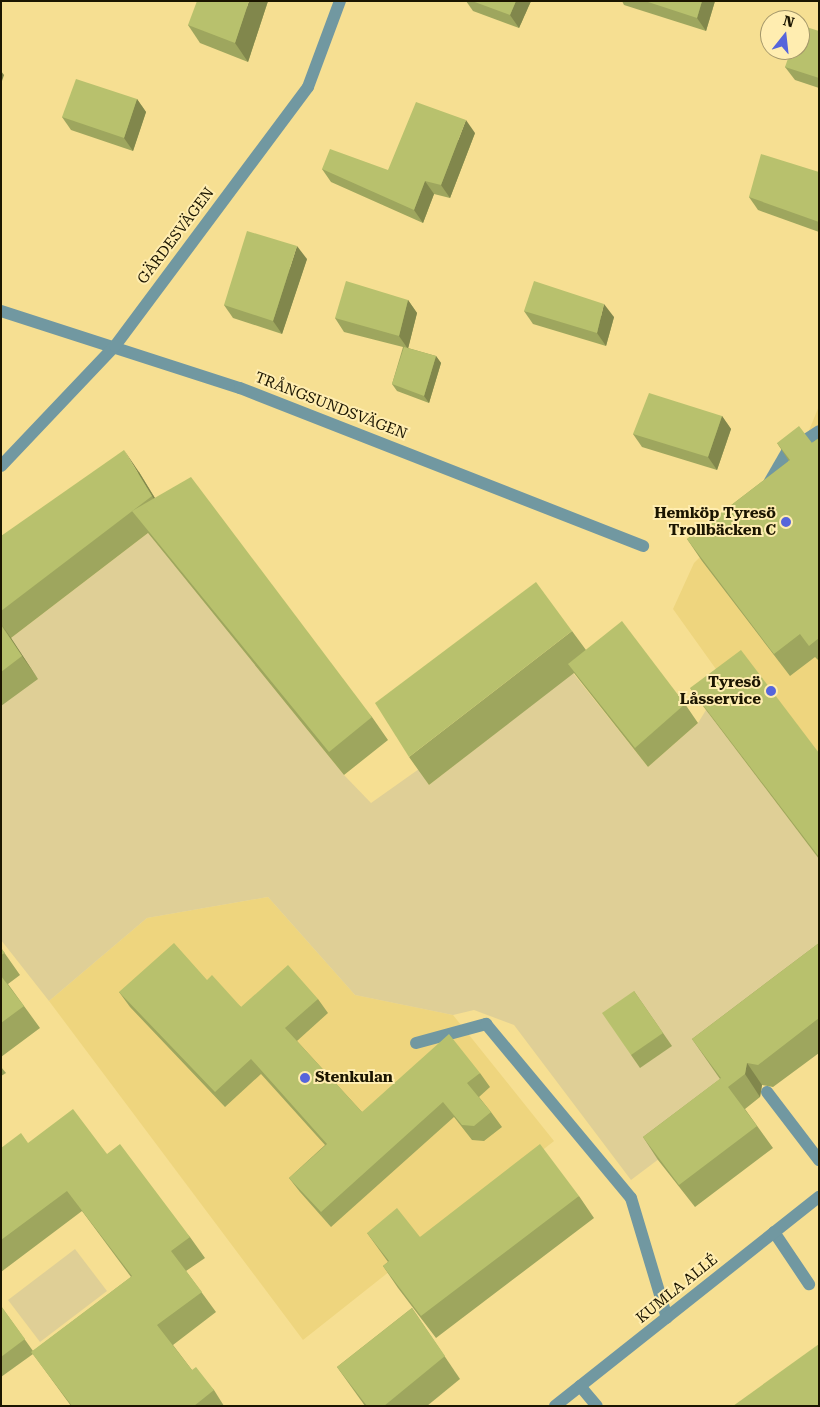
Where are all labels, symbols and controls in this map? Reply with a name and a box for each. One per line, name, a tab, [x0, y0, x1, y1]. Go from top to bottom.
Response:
north arrow	[760, 10, 810, 60]
text: N	[781, 12, 796, 31]
street label: GÄRDESVÄGEN	[134, 184, 218, 288]
street label: TRÅNGSUNDSVÄGEN	[252, 369, 410, 443]
place label: Hemköp Tyresö Trollbäcken C	[654, 504, 776, 539]
marker: Hemköp Tyresö Trollbäcken C	[780, 516, 792, 528]
place label: Tyresö Låsservice	[680, 673, 761, 708]
marker: Tyresö Låsservice	[765, 685, 777, 697]
place label: Stenkulan	[315, 1069, 393, 1087]
marker: Stenkulan	[299, 1072, 311, 1084]
street label: KUMLA ALLÉ	[633, 1251, 721, 1327]

